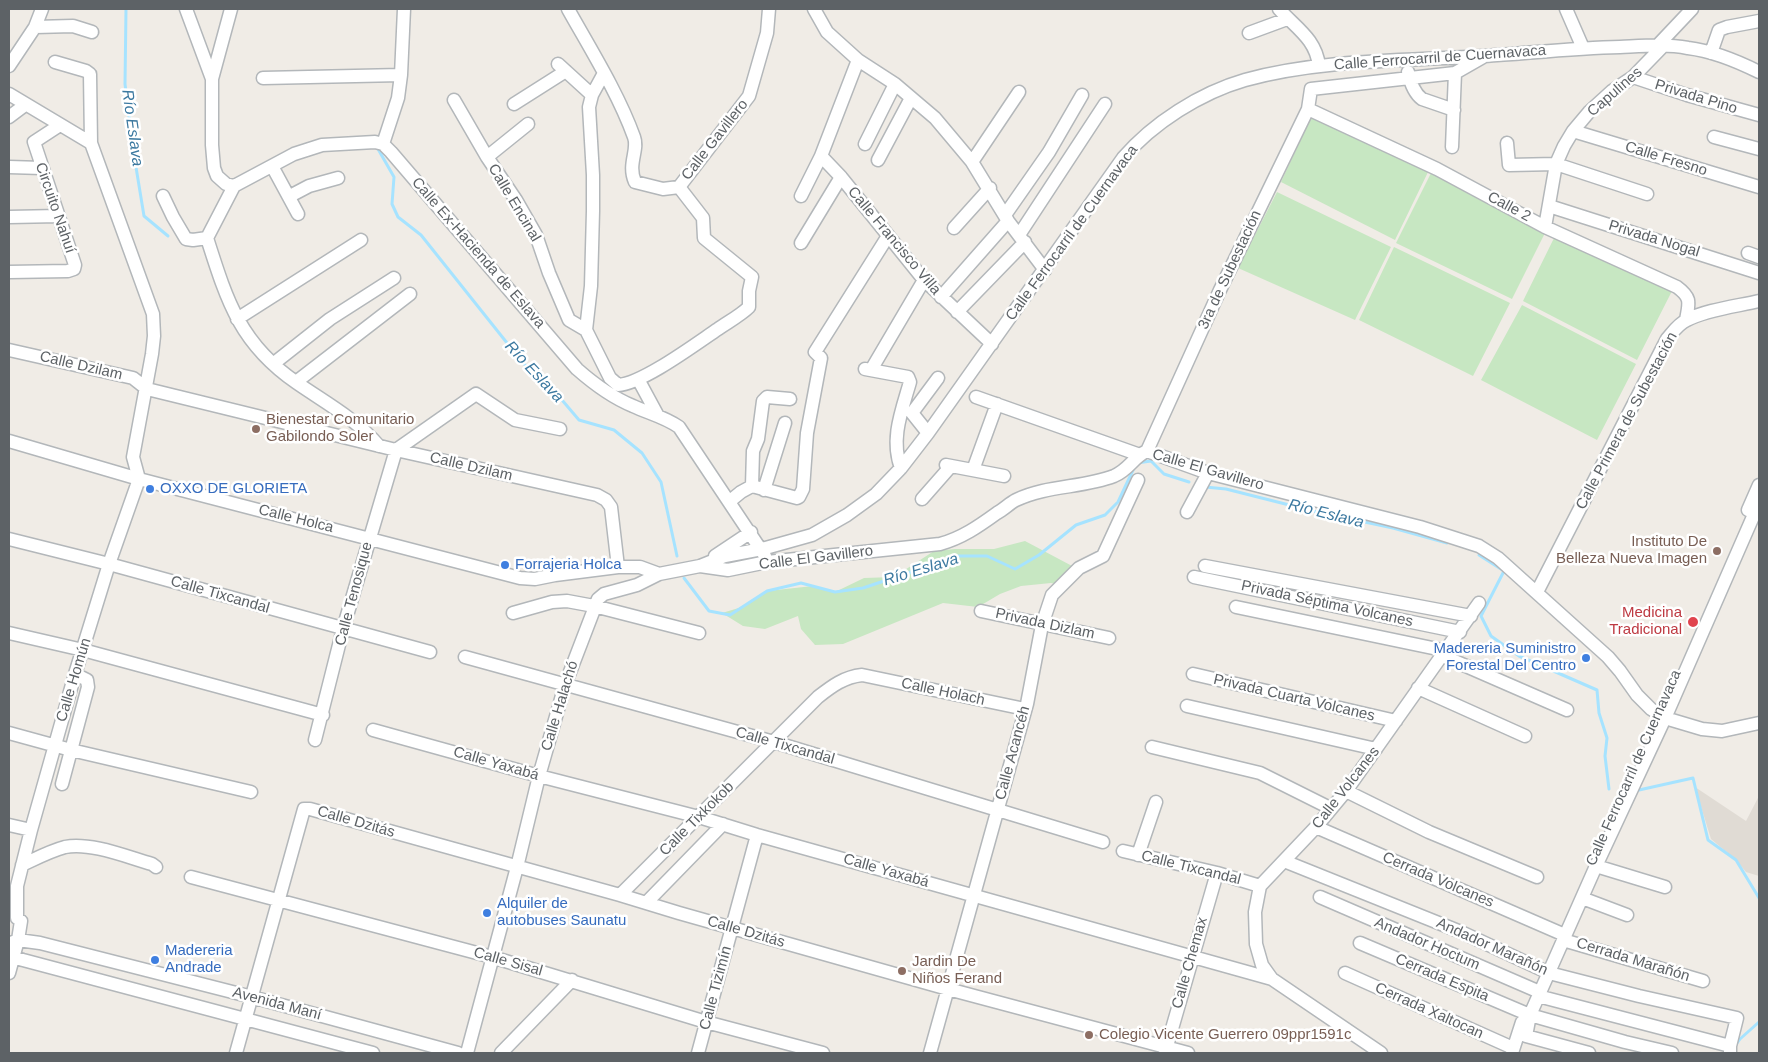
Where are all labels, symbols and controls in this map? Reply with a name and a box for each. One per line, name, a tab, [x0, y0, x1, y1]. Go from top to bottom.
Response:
street label: Calle Ferrocarril de Cuernavaca	[1333, 42, 1547, 74]
street label: Capulines	[1584, 63, 1646, 121]
street label: Privada Pino	[1653, 76, 1739, 118]
water label: Río Eslava	[117, 88, 147, 168]
street label: Calle Gavillero	[678, 96, 752, 184]
street label: Calle Fresno	[1623, 138, 1709, 180]
street label: Calle Ferrocarril de Cuernavaca	[1002, 142, 1142, 324]
street label: Circuito Nahuí	[31, 160, 79, 256]
street label: Calle Encinal	[484, 161, 544, 245]
street label: Calle Ex-Hacienda de Eslava	[407, 174, 549, 332]
street label: Calle Francisco Villa	[844, 183, 944, 299]
street label: Calle 2	[1484, 188, 1534, 226]
street label: 3ra de Subestación	[1195, 208, 1265, 332]
street label: Privada Nogal	[1606, 217, 1702, 261]
street label: Calle Primera de Subestación	[1572, 329, 1682, 513]
water label: Río Eslava	[501, 337, 567, 407]
street label: Calle Dzilam	[38, 348, 124, 384]
place label: Bienestar Comunitario Gabilondo Soler	[266, 411, 414, 446]
marker: Bienestar Comunitario Gabilondo Soler	[250, 423, 262, 435]
street label: Calle El Gavillero	[1150, 445, 1266, 495]
street label: Calle Dzilam	[428, 449, 514, 485]
place label: OXXO DE GLORIETA	[160, 480, 307, 498]
marker: OXXO DE GLORIETA	[144, 483, 156, 495]
water label: Río Eslava	[1286, 495, 1366, 533]
street label: Calle Holca	[257, 501, 335, 537]
place label: Instituto De Belleza Nueva Imagen	[1556, 533, 1707, 568]
street label: Calle Tenosique	[331, 540, 377, 648]
street label: Calle El Gavillero	[758, 542, 874, 574]
marker: Instituto De Belleza Nueva Imagen	[1711, 545, 1723, 557]
water label: Río Eslava	[881, 550, 961, 590]
place label: Forrajeria Holca	[515, 556, 622, 574]
marker: Forrajeria Holca	[499, 559, 511, 571]
street label: Calle Tixcandal	[168, 572, 272, 618]
street label: Privada Séptima Volcanes	[1239, 577, 1415, 631]
place label: Medicina Tradicional	[1609, 604, 1682, 639]
street label: Privada Dizlam	[994, 605, 1096, 643]
marker: Medicina Tradicional	[1686, 615, 1700, 629]
street label: Calle Homún	[53, 636, 95, 724]
place label: Madereria Suministro Forestal Del Centro	[1433, 640, 1576, 675]
marker: Madereria Suministro Forestal Del Centro	[1580, 652, 1592, 664]
street label: Calle Halachó	[538, 659, 582, 753]
street label: Calle Ferrocarril de Cuernavaca	[1583, 667, 1685, 869]
street label: Privada Cuarta Volcanes	[1212, 671, 1376, 725]
street label: Calle Holach	[900, 674, 986, 710]
street label: Calle Acancéh	[992, 704, 1034, 802]
street label: Calle Tixcandal	[733, 723, 837, 769]
street label: Calle Yaxabá	[451, 743, 541, 785]
street label: Calle Volcanes	[1308, 743, 1384, 833]
street label: Calle Tixkokob	[656, 778, 738, 860]
street label: Calle Dzitás	[315, 802, 397, 842]
street label: Calle Tixcandal	[1139, 847, 1243, 889]
street label: Cerrada Volcanes	[1380, 848, 1496, 912]
street label: Calle Yaxabá	[841, 850, 931, 892]
place label: Alquiler de autobuses Saunatu	[497, 895, 626, 930]
marker: Alquiler de autobuses Saunatu	[481, 907, 493, 919]
street label: Calle Dzitás	[705, 912, 787, 952]
street label: Andador Hoctum	[1372, 914, 1482, 974]
street label: Andador Marañón	[1433, 914, 1551, 980]
street label: Calle Chemax	[1168, 915, 1212, 1011]
street label: Cerrada Marañón	[1574, 934, 1692, 986]
place label: Madereria Andrade	[165, 942, 233, 977]
street label: Calle Sisal	[471, 944, 545, 980]
street label: Calle Tizimín	[696, 944, 736, 1032]
street label: Cerrada Espita	[1392, 950, 1492, 1006]
place label: Jardin De Niños Ferand	[912, 953, 1002, 988]
marker: Madereria Andrade	[149, 954, 161, 966]
marker: Jardin De Niños Ferand	[896, 965, 908, 977]
street label: Cerrada Xaltocan	[1372, 979, 1486, 1043]
street label: Avenida Maní	[231, 983, 323, 1025]
place label: Colegio Vicente Guerrero 09ppr1591c	[1099, 1026, 1351, 1044]
marker: Colegio Vicente Guerrero 09ppr1591c	[1083, 1029, 1095, 1041]

